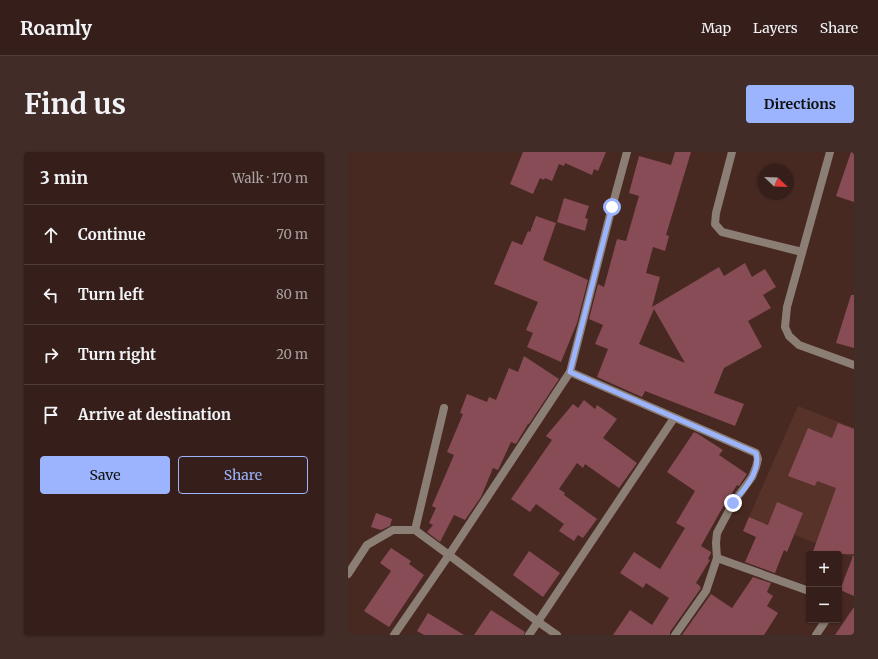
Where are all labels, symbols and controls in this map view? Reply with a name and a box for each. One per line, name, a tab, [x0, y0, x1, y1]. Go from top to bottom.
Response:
text: Roamly	[20, 16, 92, 40]
text: Map	[701, 19, 731, 37]
text: Layers	[753, 19, 798, 37]
text: Share	[820, 19, 858, 37]
button: Directions	[746, 85, 854, 123]
text: Find us	[24, 86, 126, 122]
north arrow	[758, 164, 794, 200]
text: 3 min	[40, 167, 88, 189]
text: Walk · 170 m	[232, 170, 308, 187]
route start	[603, 198, 621, 216]
icon: ahead	[40, 224, 62, 246]
text: Continue	[78, 225, 146, 244]
text: 70 m	[277, 226, 308, 243]
icon: left	[40, 284, 62, 306]
text: Turn left	[78, 285, 144, 304]
text: 80 m	[276, 286, 308, 303]
icon: right	[40, 344, 62, 366]
text: Turn right	[78, 345, 156, 364]
text: 20 m	[276, 346, 308, 363]
icon: arrive	[40, 404, 62, 426]
text: Arrive at destination	[78, 405, 231, 424]
button: Save	[40, 456, 170, 494]
button: Share	[178, 456, 308, 494]
route end	[724, 494, 742, 512]
map controls	[806, 551, 842, 623]
button: +	[806, 551, 842, 587]
button: −	[806, 587, 842, 623]

